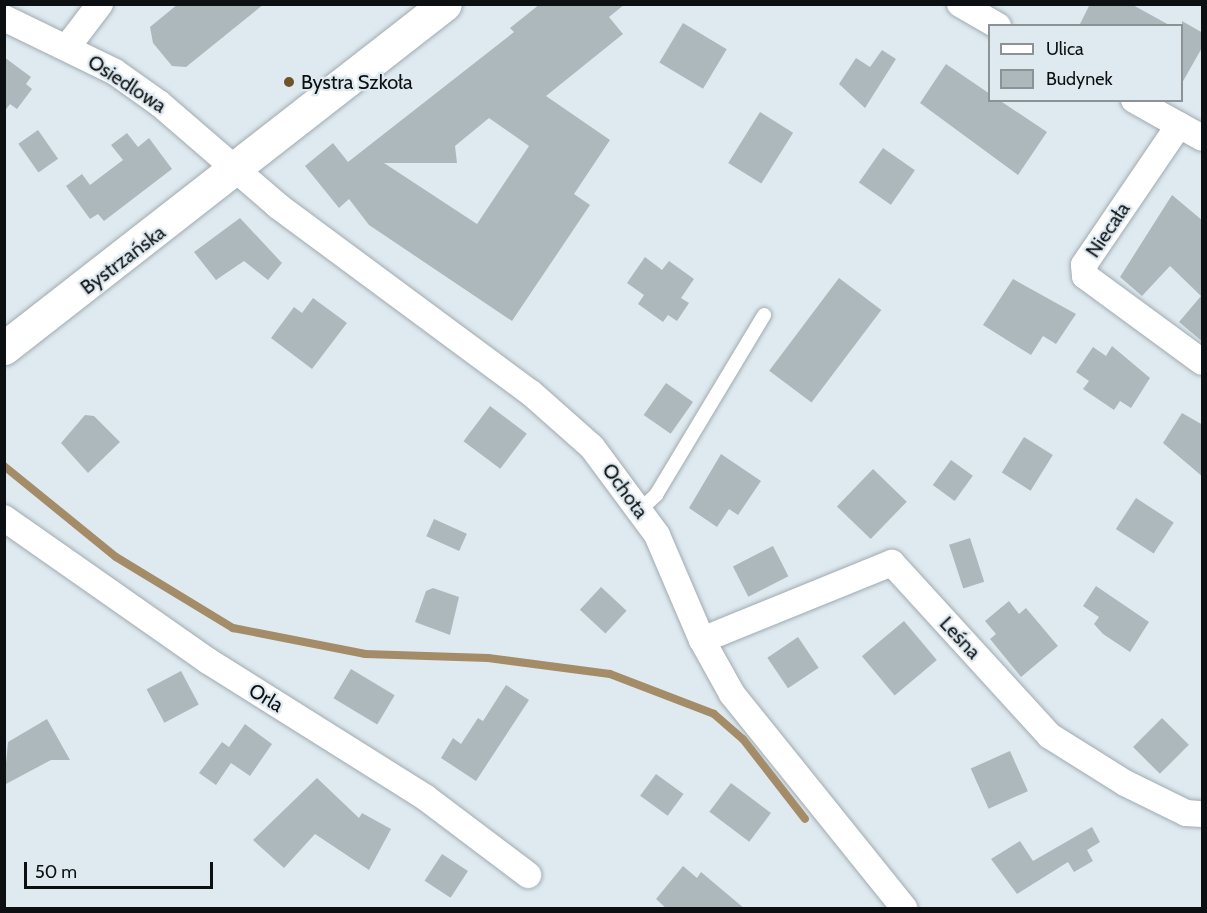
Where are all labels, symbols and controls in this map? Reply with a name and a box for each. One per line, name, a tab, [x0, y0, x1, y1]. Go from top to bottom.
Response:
legend	[988, 24, 1183, 102]
text: Ulica	[1046, 38, 1084, 60]
street label: Osiedlowa	[83, 50, 171, 118]
text: Budynek	[1046, 68, 1113, 90]
place label: Bystra Szkoła	[301, 70, 413, 94]
marker: Bystra Szkoła	[282, 75, 296, 89]
street label: Niecała	[1081, 198, 1135, 262]
street label: Bystrzańska	[76, 220, 170, 300]
street label: Ochota	[597, 459, 653, 523]
street label: Leśna	[934, 612, 986, 664]
street label: Orla	[244, 678, 288, 718]
scale bar	[27, 850, 216, 888]
text: 50 m	[35, 861, 77, 883]

